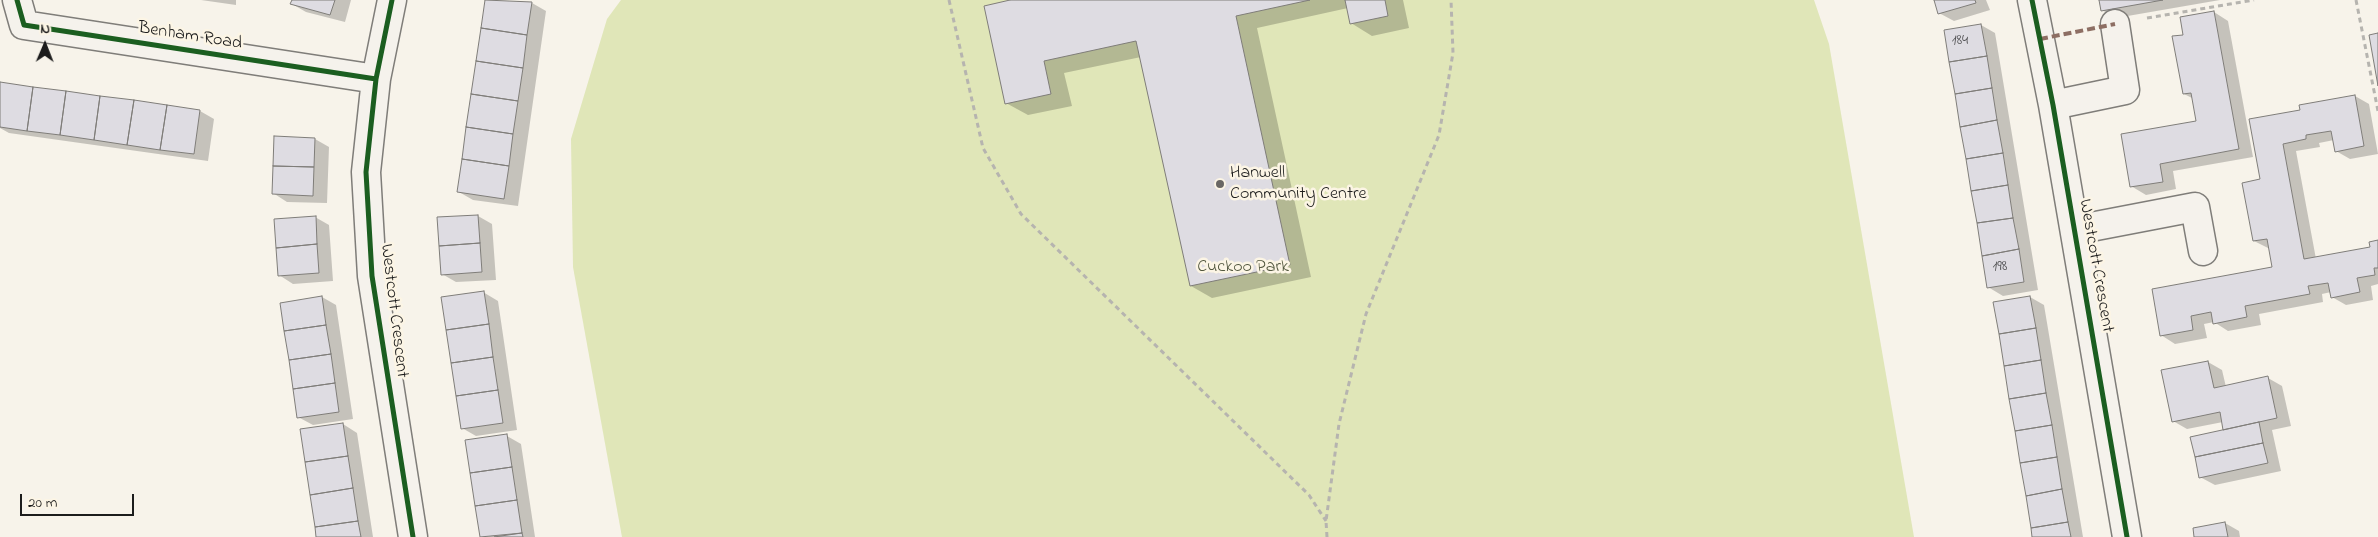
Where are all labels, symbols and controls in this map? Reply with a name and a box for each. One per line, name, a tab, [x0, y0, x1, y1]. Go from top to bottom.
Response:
street label: Benham Road	[136, 18, 244, 56]
text: N	[40, 19, 50, 40]
north arrow	[20, 20, 70, 70]
house number: 184	[1952, 33, 1968, 51]
place label: Hanwell Community Centre	[1230, 163, 1367, 205]
marker: Hanwell Community Centre	[1214, 178, 1226, 190]
street label: Westcott Crescent	[2073, 198, 2117, 334]
street label: Westcott Crescent	[374, 243, 412, 379]
park label: Cuckoo Park	[1197, 257, 1289, 279]
house number: 198	[1993, 259, 2007, 277]
scale bar	[22, 484, 136, 516]
text: 20 m	[28, 492, 57, 514]

